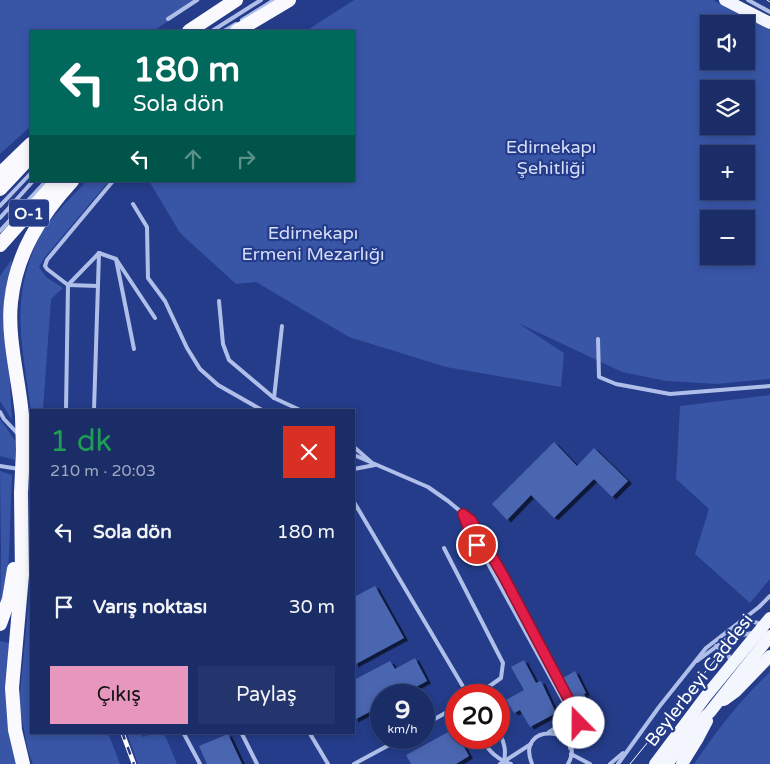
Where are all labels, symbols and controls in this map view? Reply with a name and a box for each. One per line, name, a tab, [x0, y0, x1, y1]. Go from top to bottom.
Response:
map controls	[700, 15, 755, 265]
button: sound	[700, 15, 755, 70]
text: 180 m	[133, 49, 240, 91]
icon: left	[50, 50, 115, 115]
button: layers	[700, 80, 755, 135]
text: Sola dön	[133, 91, 224, 117]
park label: Edirnekapı Şehitliği	[506, 136, 596, 179]
icon: left	[126, 145, 154, 173]
icon: ahead	[179, 145, 207, 173]
icon: right	[232, 145, 260, 173]
button: +	[700, 145, 755, 200]
road number: O-1	[9, 200, 49, 227]
button: −	[700, 210, 755, 265]
park label: Edirnekapı Ermeni Mezarlığı	[241, 222, 385, 265]
text: 1 dk	[50, 423, 112, 460]
button: close	[283, 426, 335, 478]
text: 210 m · 20:03	[50, 461, 156, 481]
icon: left	[50, 518, 78, 546]
text: Sola dön	[93, 521, 172, 543]
text: 180 m	[277, 521, 335, 543]
pin	[456, 524, 498, 566]
icon: arrive	[463, 531, 491, 559]
icon: arrive	[50, 593, 78, 621]
text: Varış noktası	[93, 596, 207, 618]
text: 30 m	[289, 596, 335, 618]
street label: Beylerbeyi Caddesi	[640, 609, 758, 751]
button: Çıkış	[50, 666, 188, 724]
button: Paylaş	[198, 666, 335, 724]
speed limit sign: 20	[445, 684, 510, 749]
text: 9	[395, 695, 410, 725]
position arrow	[552, 696, 604, 748]
text: km/h	[387, 722, 418, 736]

